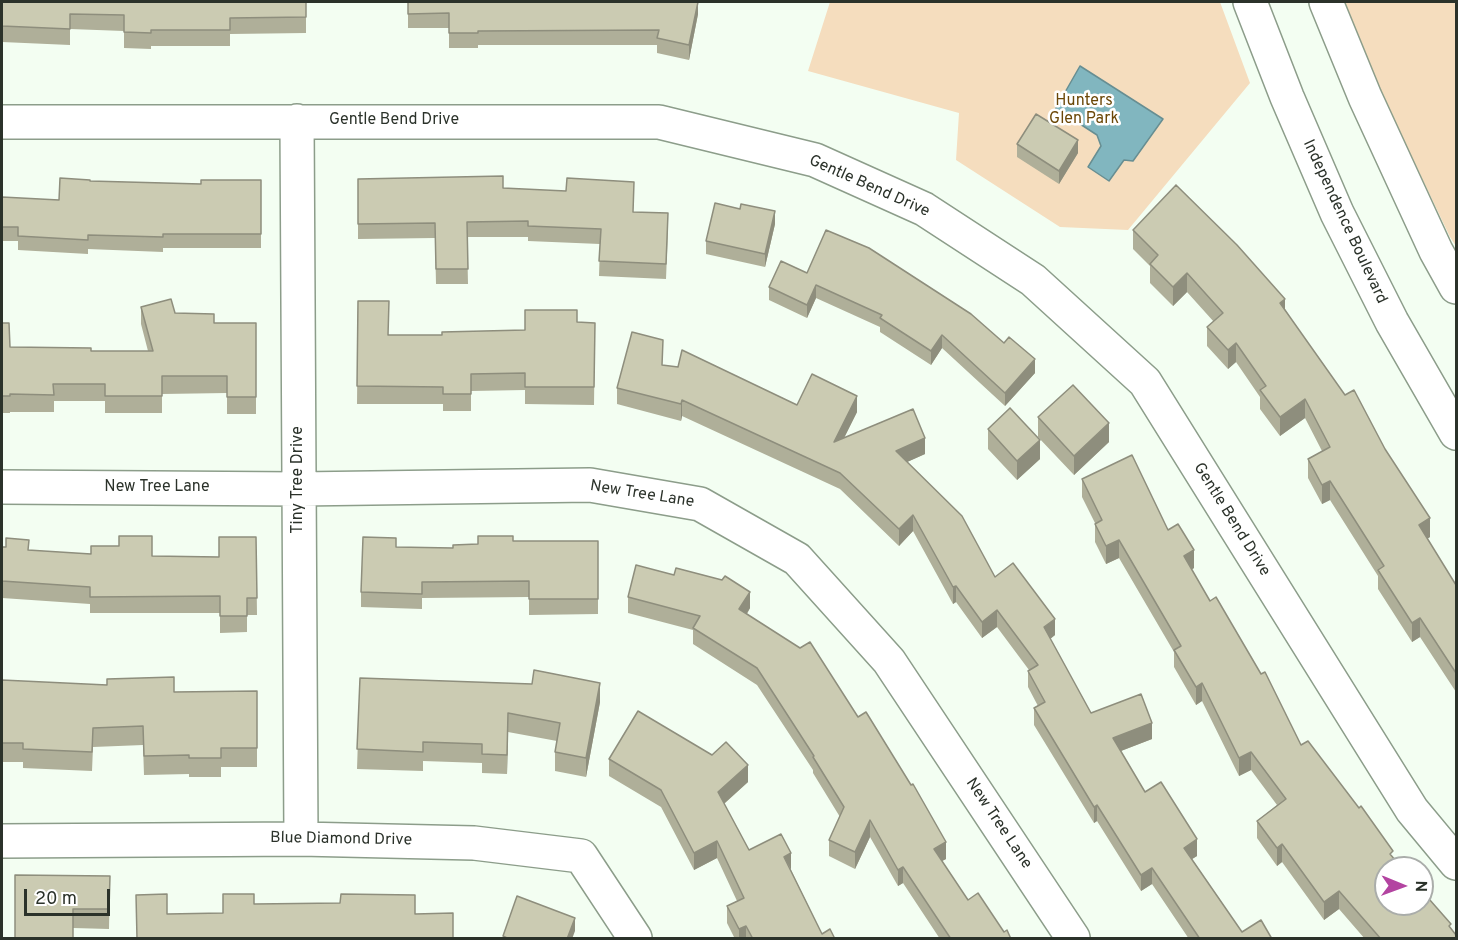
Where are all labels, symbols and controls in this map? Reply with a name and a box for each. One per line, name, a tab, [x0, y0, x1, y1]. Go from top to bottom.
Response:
park label: Hunters Glen Park	[1049, 92, 1119, 130]
street label: Gentle Bend Drive	[329, 111, 459, 131]
street label: Independence Boulevard	[1298, 137, 1390, 307]
street label: Gentle Bend Drive	[806, 152, 932, 222]
street label: Tiny Tree Drive	[289, 426, 309, 534]
street label: Gentle Bend Drive	[1188, 460, 1274, 580]
street label: New Tree Lane	[588, 477, 696, 513]
street label: New Tree Lane	[104, 478, 210, 498]
street label: New Tree Lane	[961, 775, 1035, 873]
street label: Blue Diamond Drive	[270, 829, 412, 851]
north arrow	[1374, 856, 1434, 916]
scale bar	[27, 877, 112, 915]
text: N	[1410, 880, 1430, 892]
text: 20 m	[35, 888, 77, 911]

